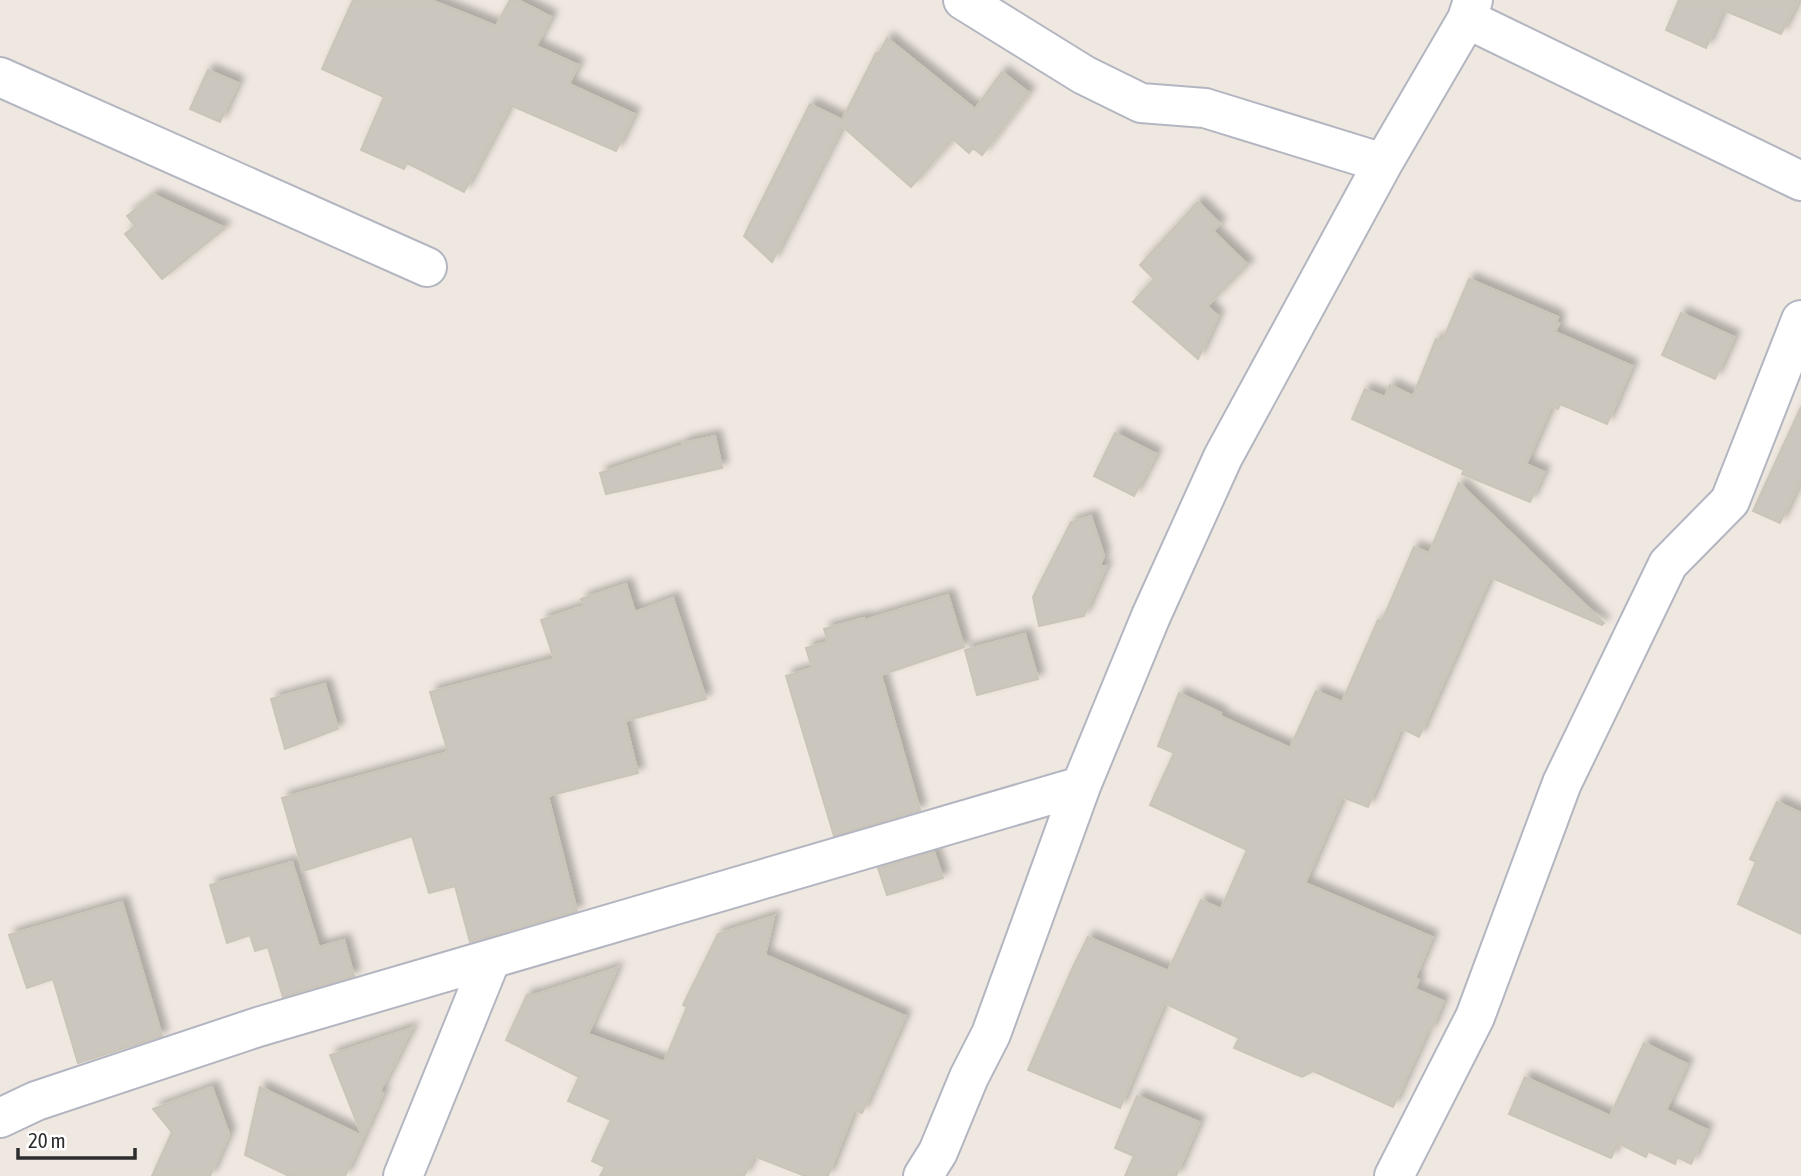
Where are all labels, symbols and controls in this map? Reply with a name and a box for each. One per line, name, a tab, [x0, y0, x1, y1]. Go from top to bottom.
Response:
scale bar	[18, 1116, 135, 1160]
text: 20 m	[28, 1128, 66, 1152]

